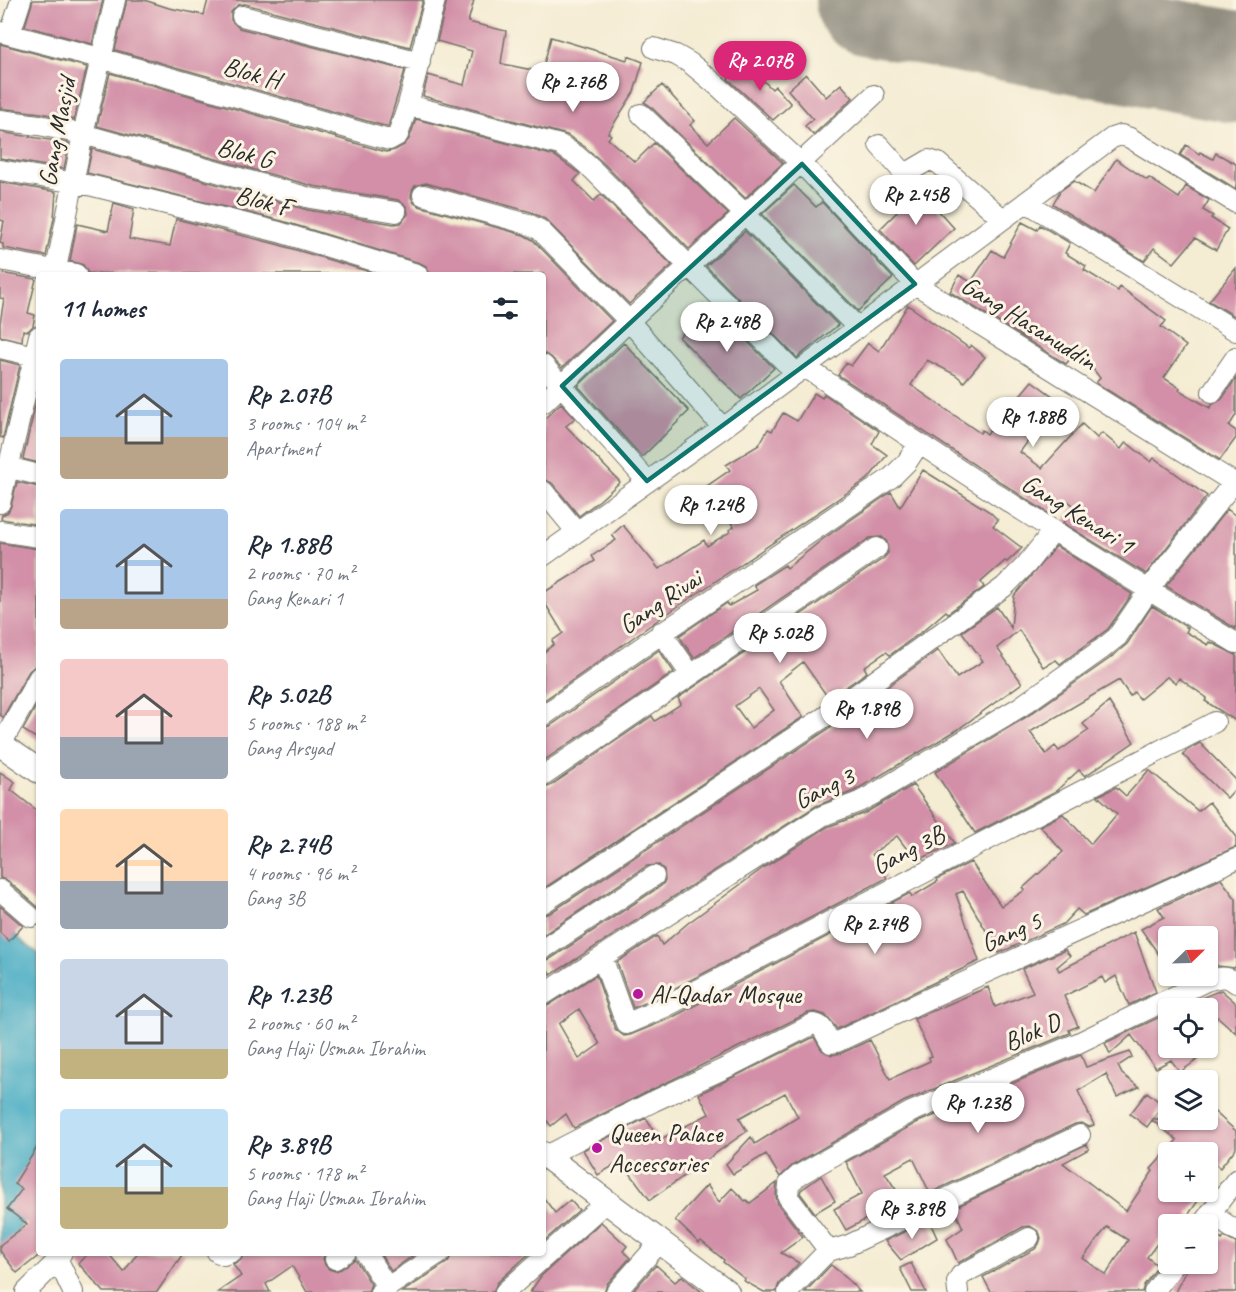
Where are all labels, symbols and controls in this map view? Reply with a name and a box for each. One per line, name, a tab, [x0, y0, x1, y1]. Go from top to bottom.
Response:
pin: Rp 2.07B	[698, 41, 822, 92]
text: Rp 2.07B	[727, 48, 793, 73]
street label: Blok H	[220, 49, 288, 98]
pin: Rp 2.76B	[511, 62, 635, 113]
text: Rp 2.76B	[540, 69, 606, 94]
street label: Gang Masjid	[30, 71, 84, 189]
street label: Blok G	[214, 130, 279, 177]
pin: Rp 2.45B	[854, 175, 978, 226]
street label: Blok F	[232, 178, 300, 226]
text: Rp 2.45B	[884, 182, 948, 207]
street label: Gang Hasanuddin	[955, 268, 1104, 378]
text: 11 homes	[60, 292, 145, 325]
icon: filters	[489, 292, 522, 325]
pin: Rp 2.48B	[665, 302, 789, 353]
text: Rp 2.48B	[694, 309, 760, 334]
text: Rp 2.07B	[246, 378, 331, 411]
icon: home	[108, 383, 180, 455]
pin: Rp 1.88B	[971, 397, 1095, 448]
text: Rp 1.88B	[1000, 404, 1066, 429]
text: 3 rooms · 104 m²	[246, 411, 363, 436]
text: Apartment	[246, 436, 319, 461]
street label: Gang Kenari 1	[1016, 466, 1141, 562]
pin: Rp 1.24B	[649, 485, 773, 536]
text: Rp 1.24B	[678, 492, 744, 517]
text: Rp 1.88B	[246, 528, 331, 561]
icon: home	[108, 533, 180, 605]
text: 2 rooms · 70 m²	[246, 561, 354, 586]
street label: Gang Rivai	[612, 561, 710, 642]
text: Gang Kenari 1	[246, 586, 343, 611]
pin: Rp 5.02B	[718, 613, 842, 664]
text: Rp 5.02B	[748, 620, 812, 645]
text: Rp 5.02B	[246, 678, 330, 711]
icon: home	[108, 683, 180, 755]
pin: Rp 1.89B	[805, 689, 929, 740]
text: Rp 1.89B	[835, 696, 899, 721]
text: 5 rooms · 188 m²	[246, 711, 363, 736]
text: Gang Arsyad	[246, 736, 333, 761]
street label: Gang 3	[788, 758, 862, 817]
street label: Gang 3B	[866, 817, 951, 882]
text: Rp 2.74B	[246, 828, 331, 861]
icon: home	[108, 833, 180, 905]
text: 4 rooms · 96 m²	[246, 861, 354, 886]
text: Gang 3B	[246, 886, 305, 911]
pin: Rp 2.74B	[813, 904, 937, 955]
street label: Gang 5	[976, 904, 1048, 960]
text: Rp 2.74B	[842, 911, 908, 936]
north arrow	[1158, 926, 1218, 986]
map controls	[1158, 926, 1218, 1274]
text: Rp 1.23B	[246, 978, 331, 1011]
place label: Al-Qadar Mosque	[650, 978, 803, 1011]
icon: home	[108, 983, 180, 1055]
marker: Al-Qadar Mosque	[631, 987, 645, 1001]
button: locate	[1158, 998, 1218, 1058]
street label: Blok D	[999, 1005, 1067, 1059]
text: 2 rooms · 60 m²	[246, 1011, 354, 1036]
text: Gang Haji Usman Ibrahim	[246, 1036, 425, 1061]
button: layers	[1158, 1070, 1218, 1130]
pin: Rp 1.23B	[916, 1083, 1040, 1134]
text: Rp 1.23B	[945, 1090, 1011, 1115]
place label: Queen Palace Accessories	[609, 1117, 724, 1180]
text: Rp 3.89B	[246, 1128, 330, 1161]
icon: home	[108, 1133, 180, 1205]
marker: Queen Palace Accessories	[590, 1141, 604, 1155]
button: +	[1158, 1142, 1218, 1202]
text: 5 rooms · 178 m²	[246, 1161, 363, 1186]
text: Gang Haji Usman Ibrahim	[246, 1186, 425, 1211]
pin: Rp 3.89B	[850, 1189, 974, 1240]
text: Rp 3.89B	[880, 1196, 944, 1221]
button: −	[1158, 1214, 1218, 1274]

